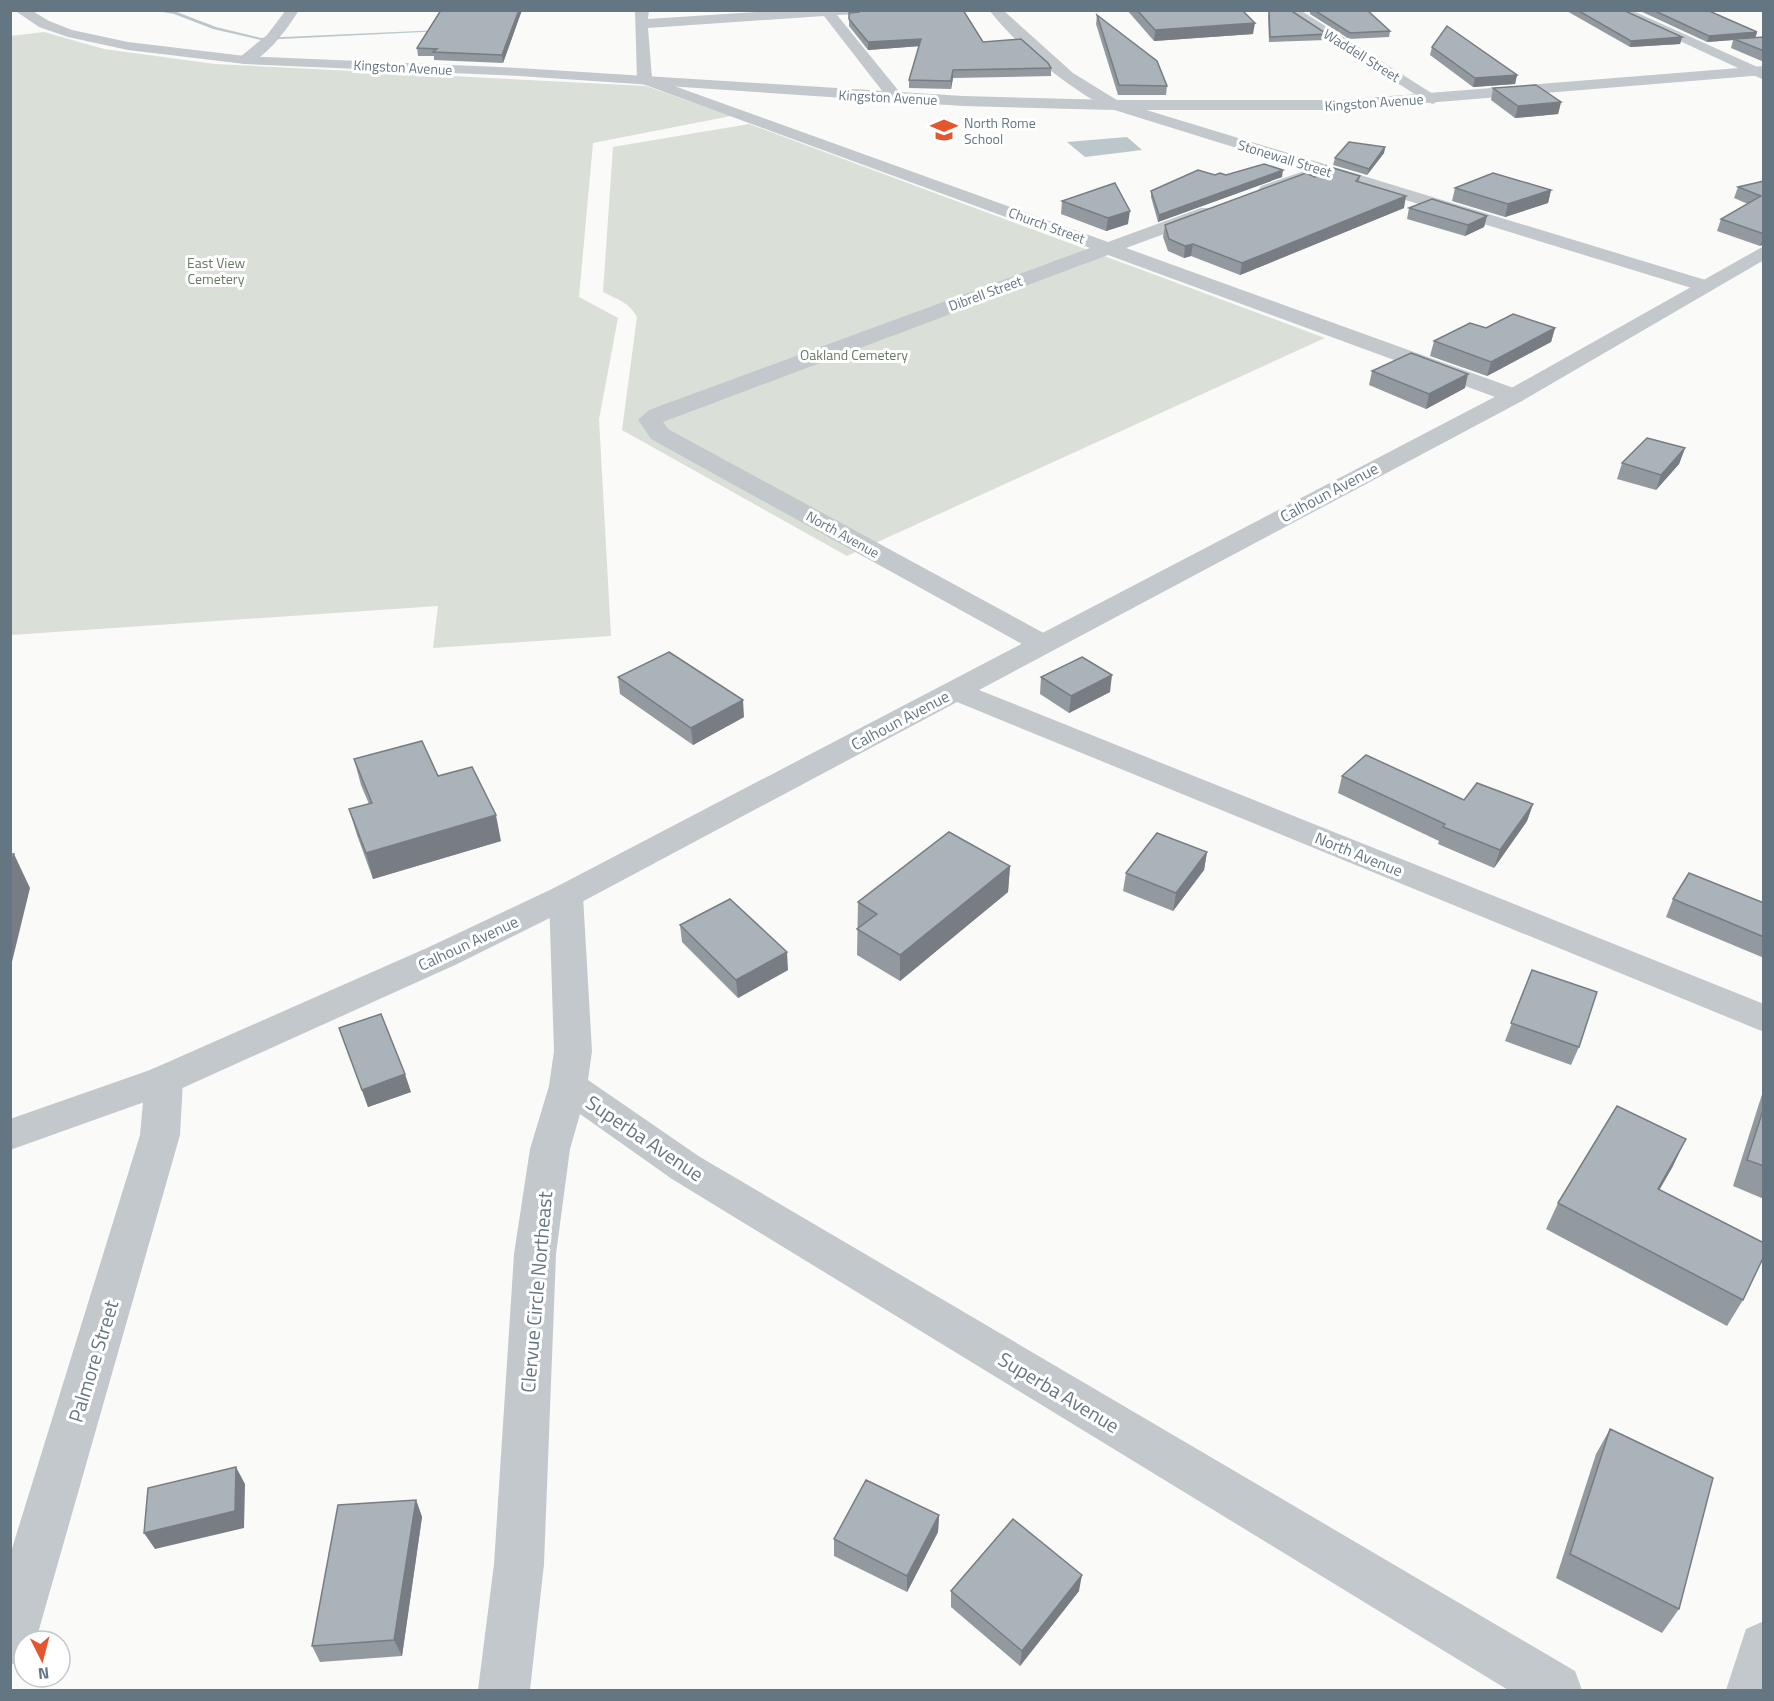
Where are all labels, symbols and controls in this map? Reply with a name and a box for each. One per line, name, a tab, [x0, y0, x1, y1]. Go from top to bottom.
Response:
street label: Waddell Street	[1320, 23, 1404, 87]
street label: Kingston Avenue	[353, 54, 453, 80]
street label: Kingston Avenue	[838, 84, 938, 110]
street label: Kingston Avenue	[1324, 88, 1424, 116]
place label: North Rome School	[964, 112, 1036, 149]
school or university icon: North Rome School	[929, 115, 959, 145]
street label: Stonewall Street	[1235, 134, 1335, 182]
street label: Church Street	[1006, 201, 1088, 249]
park label: East View Cemetery	[187, 252, 245, 289]
street label: Dibrell Street	[945, 270, 1025, 316]
park label: Oakland Cemetery	[800, 344, 908, 365]
street label: Calhoun Avenue	[1276, 456, 1382, 528]
street label: North Avenue	[803, 505, 883, 563]
street label: Calhoun Avenue	[847, 684, 953, 756]
street label: North Avenue	[1312, 826, 1406, 882]
street label: Calhoun Avenue	[414, 909, 522, 977]
street label: Superba Avenue	[580, 1087, 710, 1189]
street label: Clervue Circle Northeast	[512, 1190, 560, 1394]
street label: Palmore Street	[60, 1296, 126, 1426]
street label: Superba Avenue	[993, 1344, 1125, 1440]
north arrow	[12, 1629, 72, 1689]
text: N	[37, 1661, 50, 1686]

